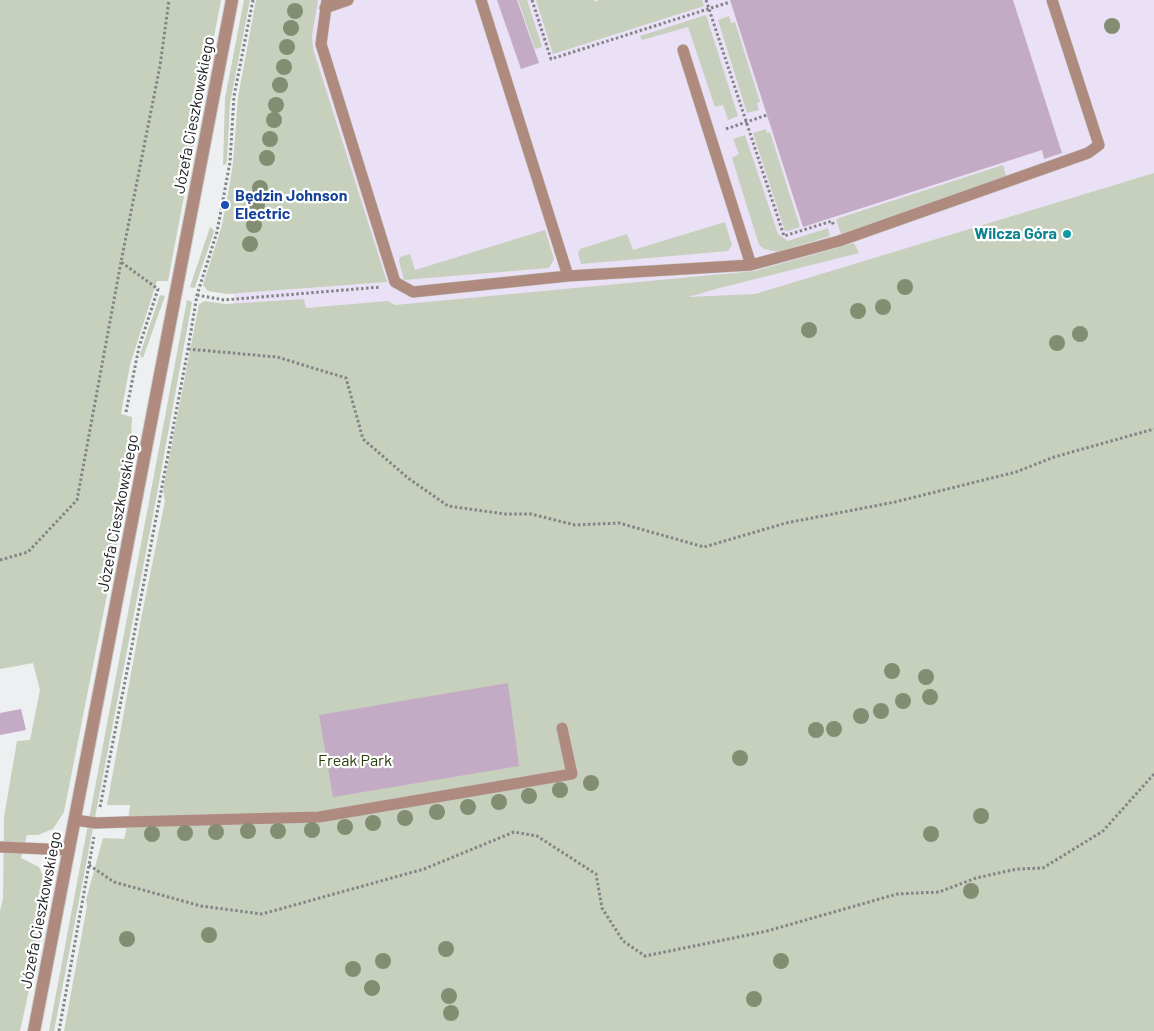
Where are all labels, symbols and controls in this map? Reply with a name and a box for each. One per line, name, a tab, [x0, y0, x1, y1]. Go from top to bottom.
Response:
street label: Józefa Cieszkowskiego	[169, 35, 219, 195]
place label: Będzin Johnson Electric	[235, 186, 348, 224]
marker: Będzin Johnson Electric	[219, 199, 231, 211]
place label: Wilcza Góra	[974, 224, 1057, 244]
marker: Wilcza Góra	[1061, 228, 1073, 240]
street label: Józefa Cieszkowskiego	[93, 433, 143, 593]
park label: Freak Park	[318, 751, 392, 771]
street label: Józefa Cieszkowskiego	[16, 830, 66, 990]

